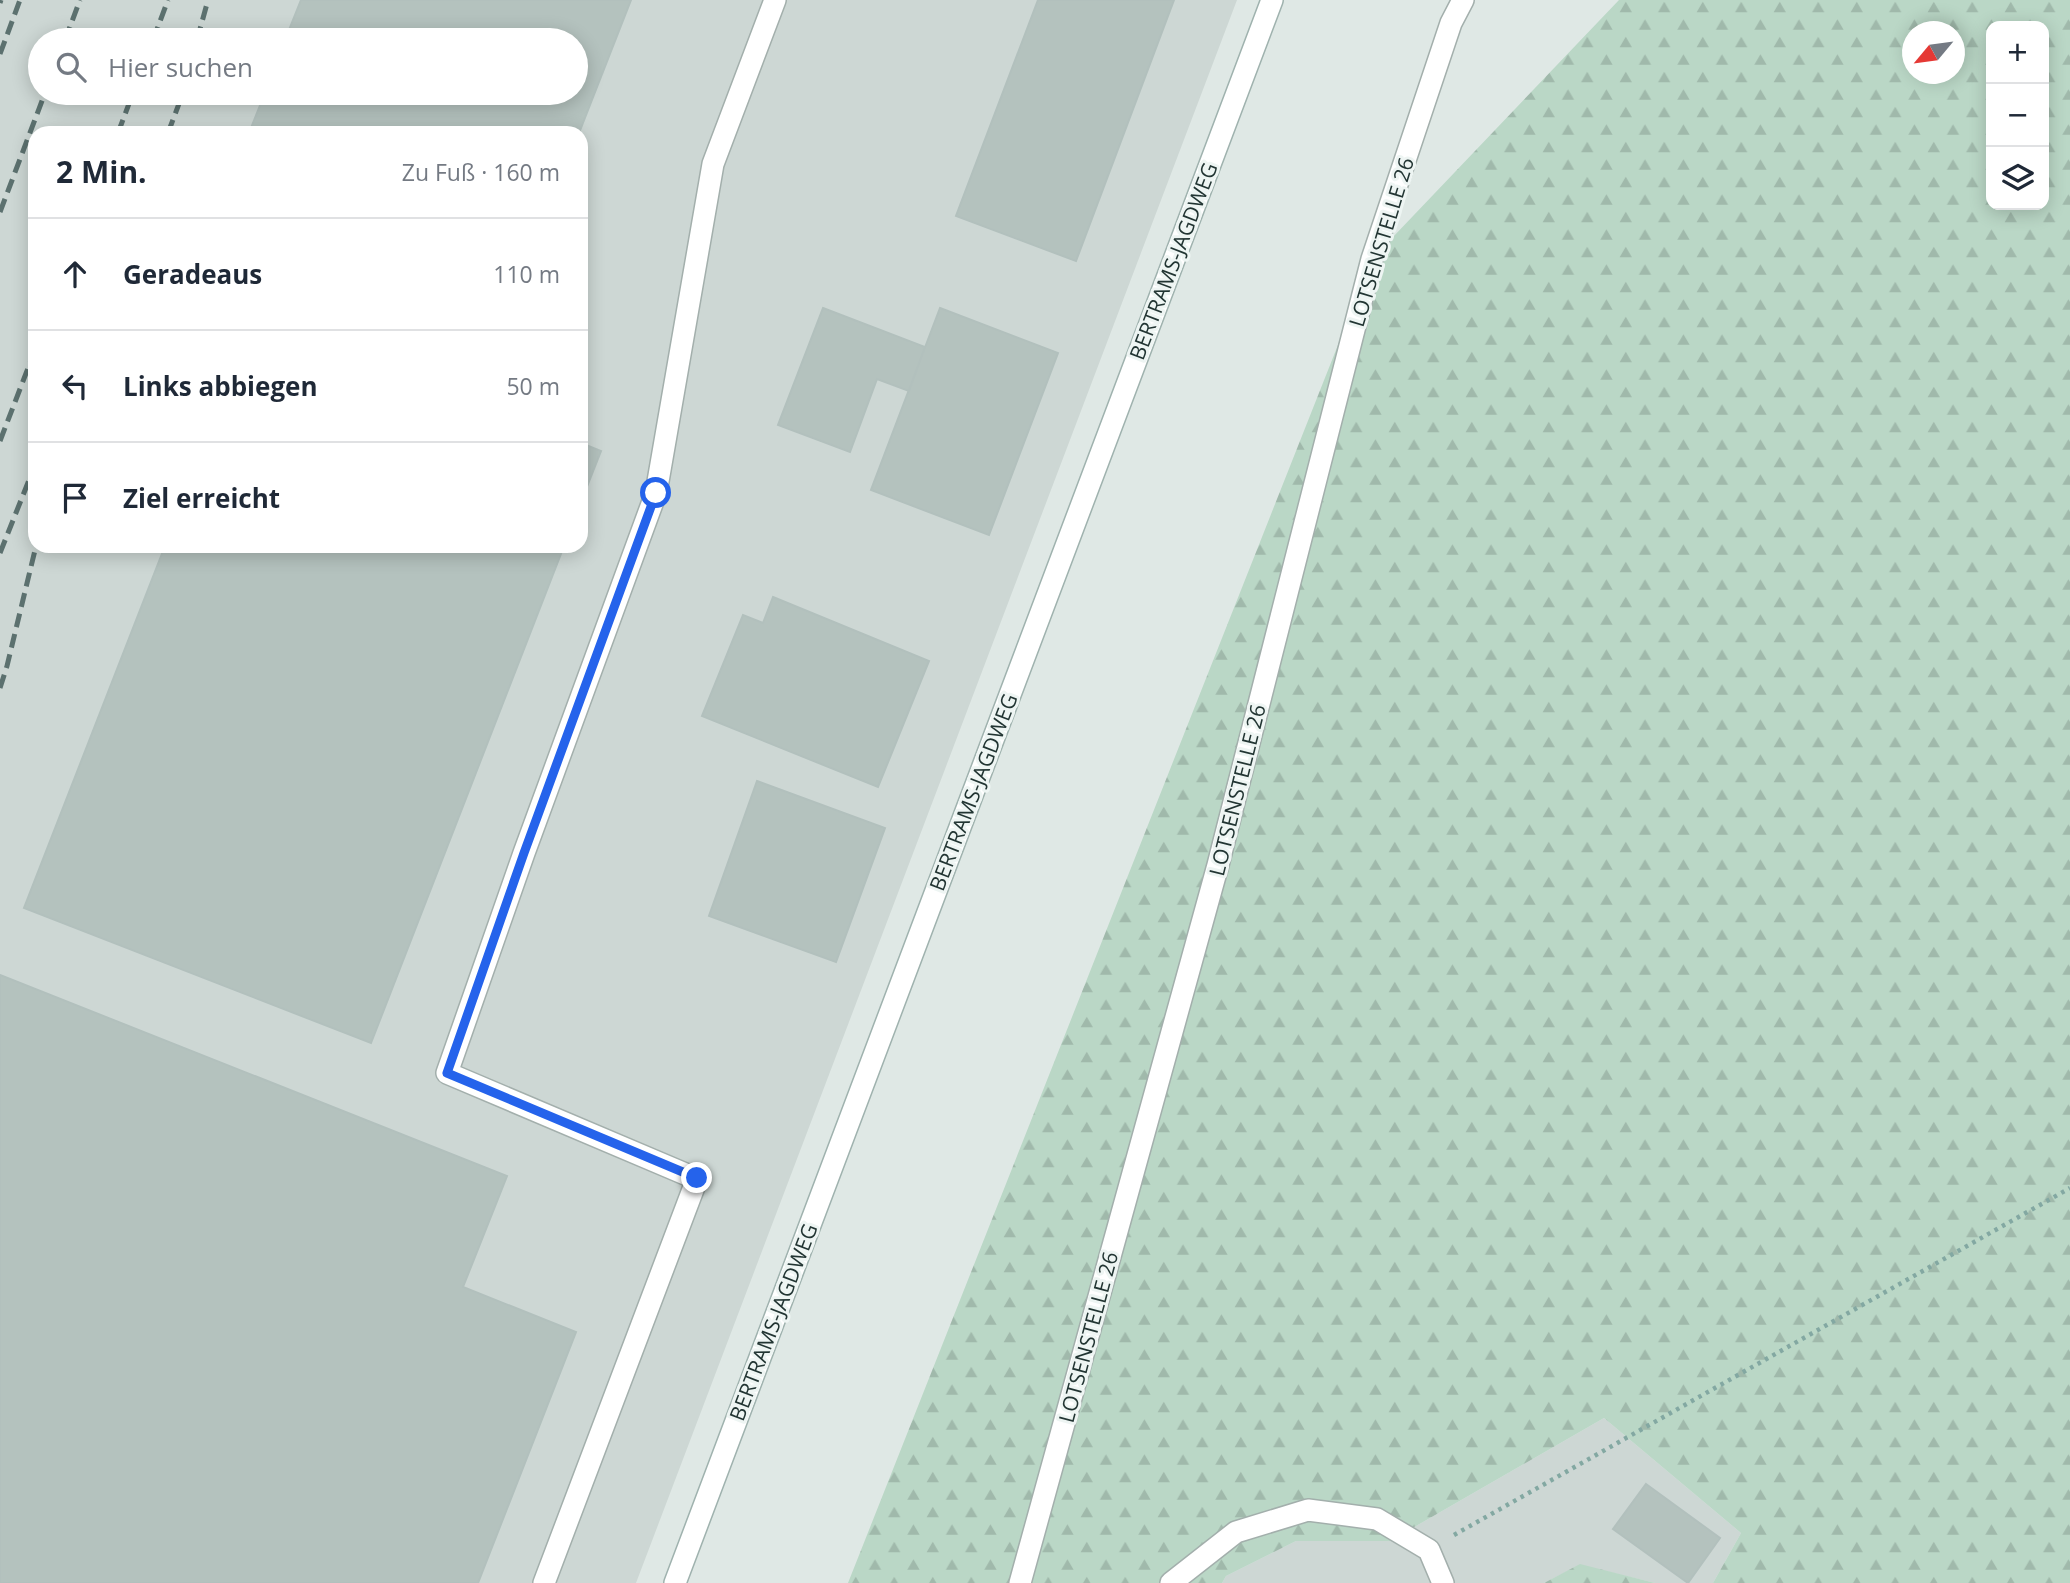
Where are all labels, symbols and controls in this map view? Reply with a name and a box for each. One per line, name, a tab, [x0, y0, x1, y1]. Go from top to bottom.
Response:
north arrow	[1902, 21, 1965, 84]
map controls	[1986, 21, 2049, 210]
button: +	[1986, 21, 2049, 84]
search box	[28, 28, 588, 105]
icon: search	[52, 48, 90, 86]
text: Hier suchen	[108, 49, 253, 85]
button: −	[1986, 84, 2049, 147]
button: layers	[1986, 147, 2049, 210]
text: 2 Min.	[56, 151, 147, 192]
street label: LOTSENSTELLE 26	[1342, 154, 1420, 330]
text: Zu Fuß · 160 m	[402, 156, 560, 188]
street label: BERTRAMS-JAGDWEG	[1122, 158, 1224, 364]
icon: ahead	[56, 255, 94, 293]
text: Geradeaus	[123, 256, 262, 292]
text: 110 m	[493, 258, 560, 290]
icon: left	[56, 367, 94, 405]
text: Links abbiegen	[123, 368, 318, 404]
text: 50 m	[506, 370, 560, 402]
route start	[640, 477, 671, 508]
icon: arrive	[56, 479, 94, 517]
text: Ziel erreicht	[123, 480, 280, 516]
street label: BERTRAMS-JAGDWEG	[922, 689, 1024, 895]
street label: LOTSENSTELLE 26	[1202, 701, 1272, 879]
route end	[681, 1162, 712, 1193]
street label: BERTRAMS-JAGDWEG	[722, 1219, 824, 1425]
street label: LOTSENSTELLE 26	[1052, 1249, 1124, 1425]

